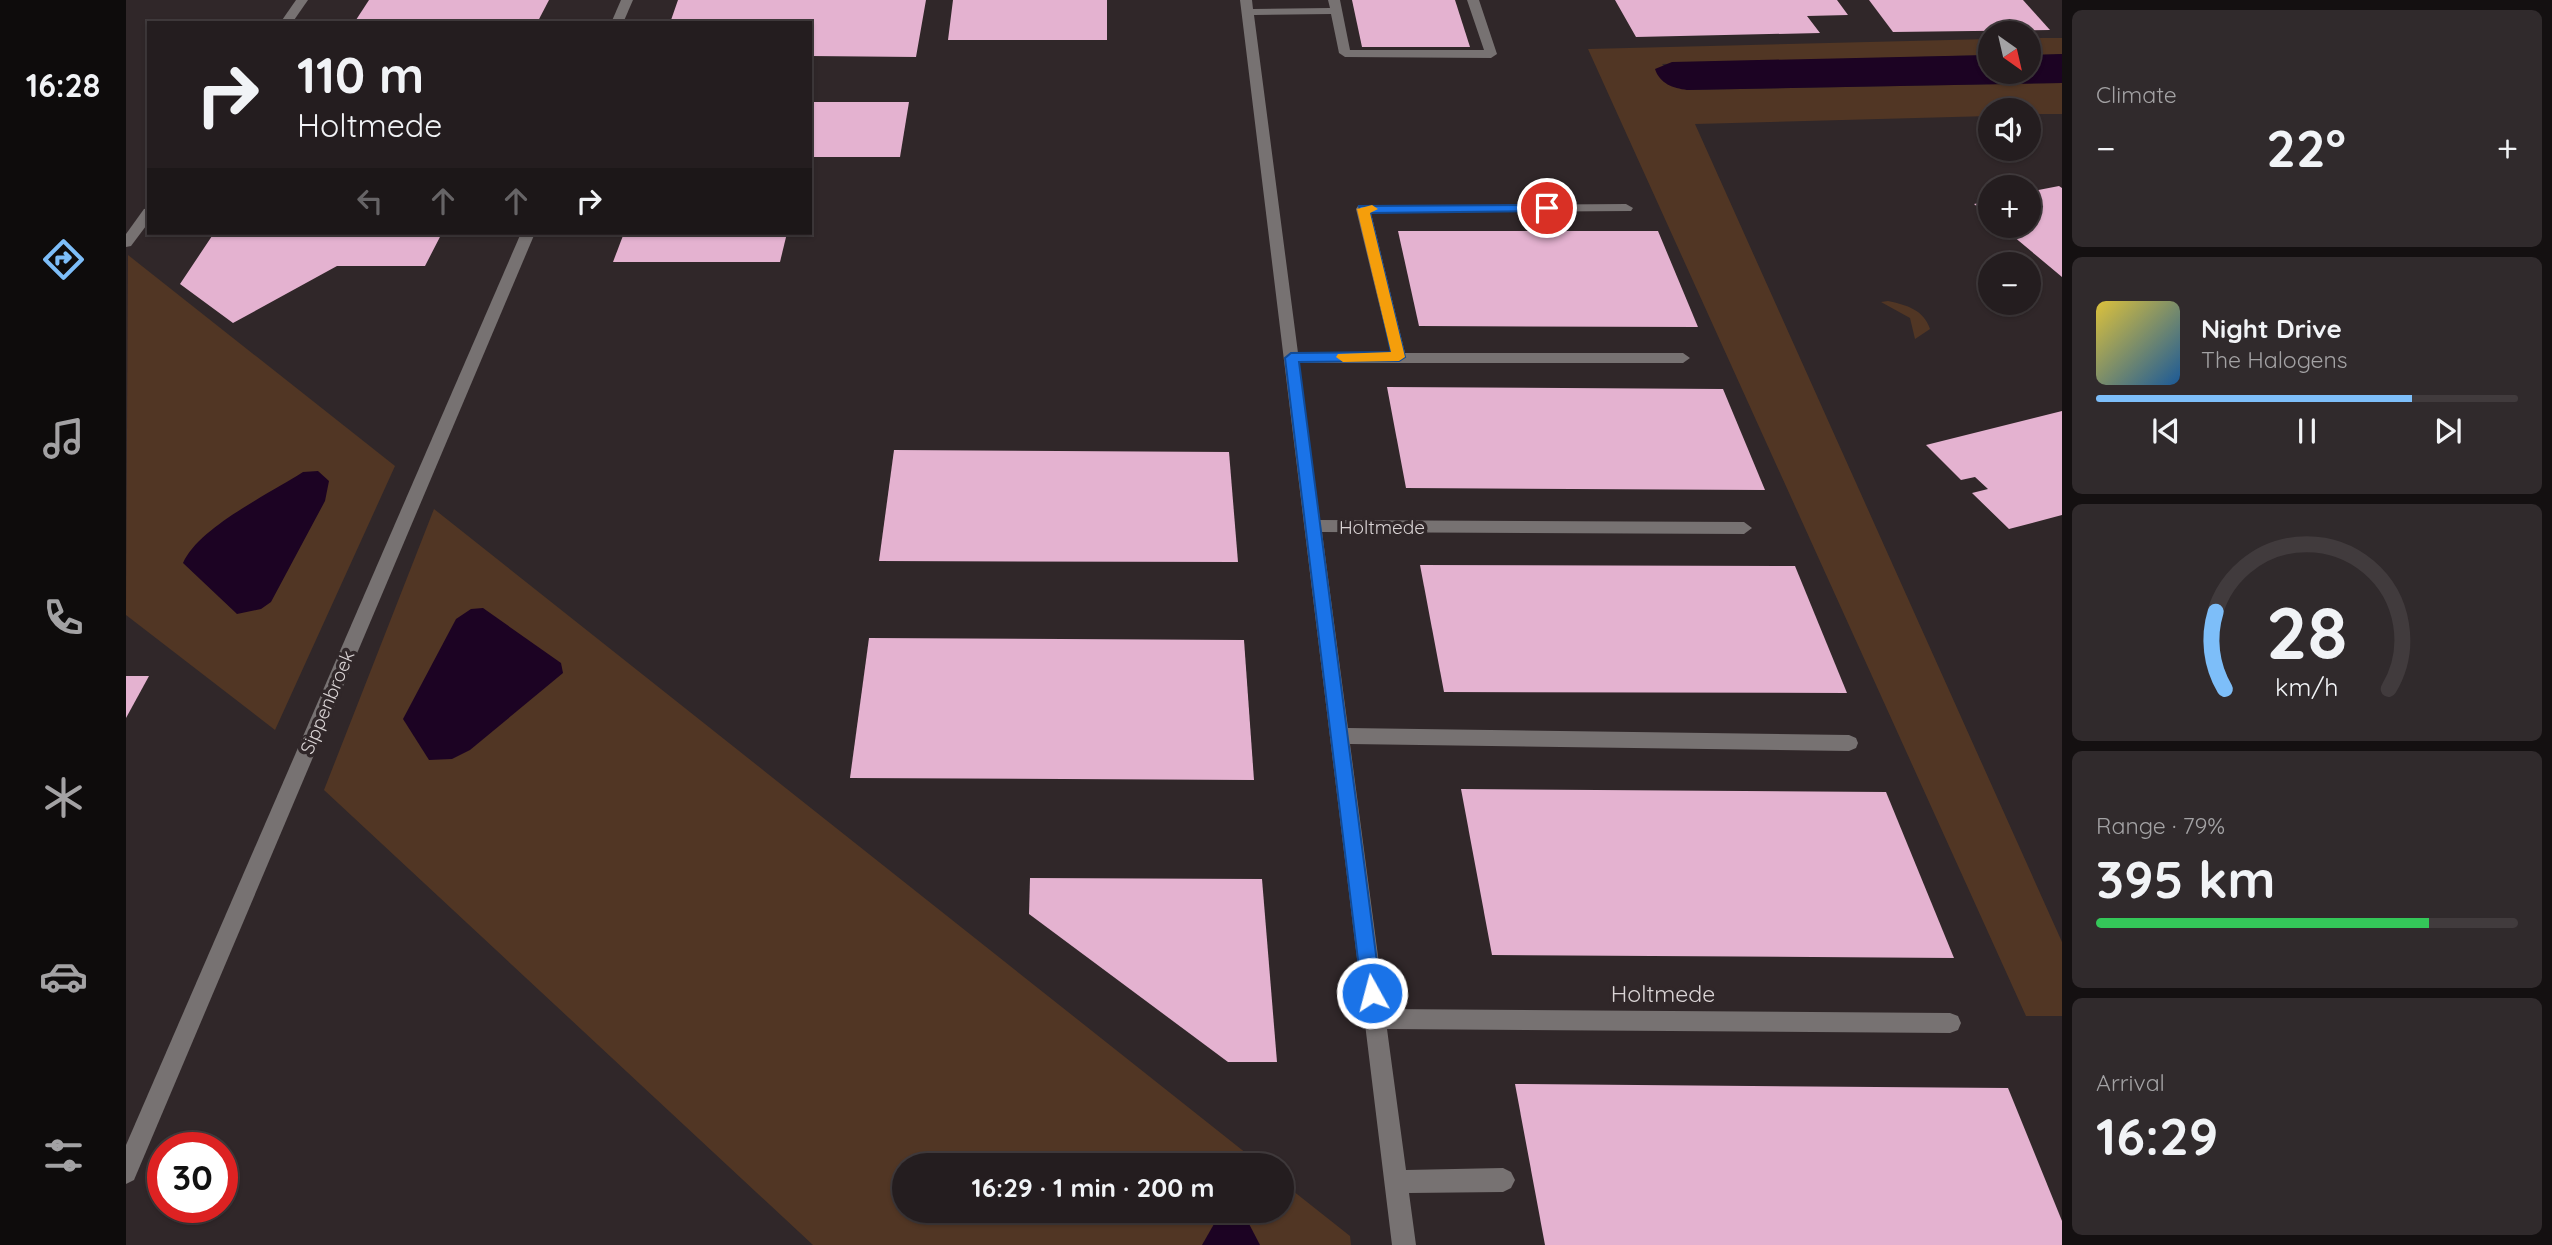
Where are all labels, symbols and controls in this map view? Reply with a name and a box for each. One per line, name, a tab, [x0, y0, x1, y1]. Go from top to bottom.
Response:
north arrow	[1978, 21, 2040, 84]
map controls	[1978, 21, 2041, 315]
text: 110 m	[297, 44, 424, 105]
icon: right	[182, 49, 273, 140]
text: 16:28	[26, 65, 100, 105]
text: Climate	[2096, 80, 2177, 109]
button: sound	[1978, 98, 2041, 161]
text: Holtmede	[297, 105, 442, 145]
text: 22°	[2266, 115, 2346, 180]
text: −	[2096, 124, 2116, 172]
text: +	[2497, 124, 2518, 172]
button: +	[1978, 175, 2041, 238]
pin	[1517, 178, 1577, 238]
icon: left	[351, 182, 389, 220]
icon: ahead	[424, 182, 462, 220]
icon: ahead	[497, 182, 535, 220]
icon: right	[570, 182, 608, 220]
icon: arrive	[1528, 189, 1566, 227]
icon: directions	[39, 235, 88, 284]
button: −	[1978, 252, 2041, 315]
text: Night Drive	[2201, 312, 2342, 345]
text: The Halogens	[2201, 345, 2348, 374]
icon: previous	[2147, 412, 2185, 450]
icon: pause	[2288, 412, 2326, 450]
icon: next	[2429, 412, 2467, 450]
icon: music	[39, 414, 88, 463]
street label: Holtmede	[1339, 515, 1425, 539]
text: 28	[2266, 586, 2348, 677]
icon: phone	[39, 593, 88, 642]
street label: Sippenbroek	[294, 647, 360, 757]
text: km/h	[2275, 670, 2339, 701]
icon: climate	[39, 773, 88, 822]
text: Range · 79%	[2096, 811, 2225, 840]
text: 395 km	[2096, 846, 2276, 911]
icon: car	[39, 952, 88, 1001]
position arrow	[1335, 956, 1409, 1030]
street label: Holtmede	[1611, 979, 1715, 1008]
text: Arrival	[2096, 1068, 2165, 1097]
text: 16:29	[2096, 1103, 2218, 1168]
icon: filters	[39, 1131, 88, 1180]
speed limit sign: 30	[147, 1132, 238, 1223]
text: 16:29 · 1 min · 200 m	[972, 1171, 1214, 1204]

